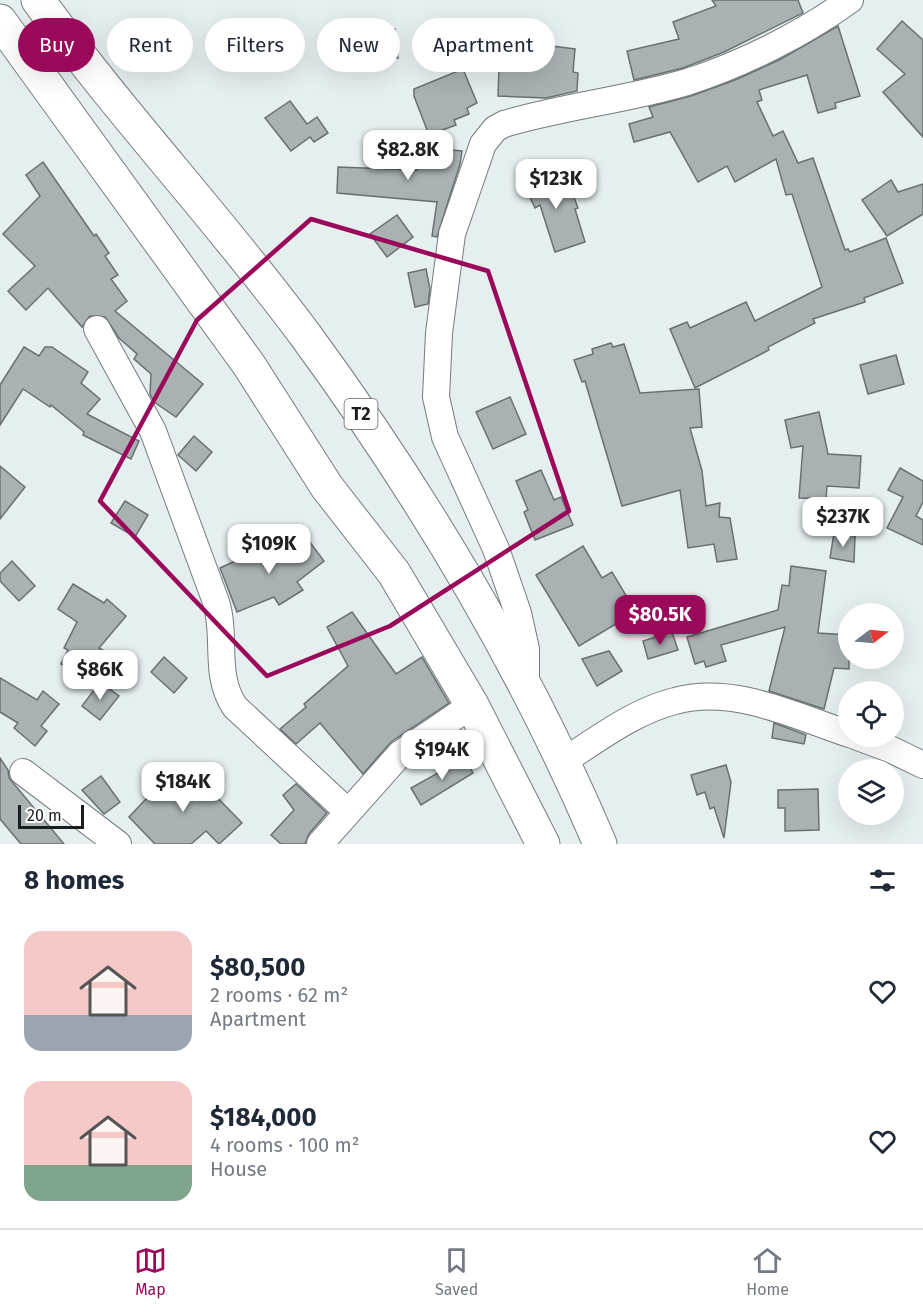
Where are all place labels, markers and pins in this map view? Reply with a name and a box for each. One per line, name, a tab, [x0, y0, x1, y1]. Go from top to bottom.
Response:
pin: $82.8K	[359, 130, 457, 181]
pin: $123K	[514, 159, 598, 210]
pin: $237K	[801, 497, 885, 548]
pin: $109K	[227, 524, 311, 575]
pin: $80.5K	[611, 595, 709, 646]
pin: $86K	[64, 650, 136, 701]
pin: $194K	[400, 730, 484, 781]
pin: $184K	[141, 762, 225, 813]

